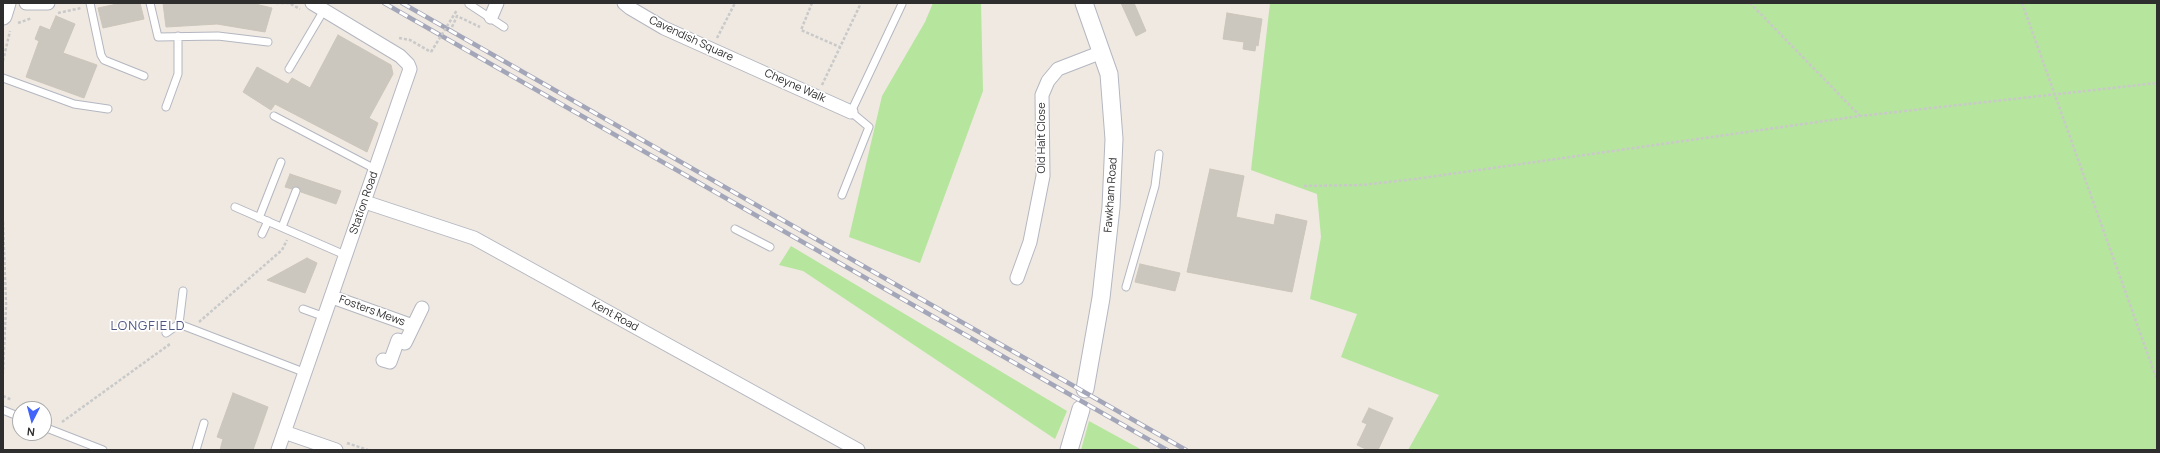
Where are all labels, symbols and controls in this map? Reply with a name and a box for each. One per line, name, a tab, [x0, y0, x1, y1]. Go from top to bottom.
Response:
street label: Cavendish Square	[647, 14, 735, 64]
street label: Cheyne Walk	[762, 67, 828, 105]
street label: Old Halt Close	[1035, 102, 1049, 174]
street label: Fawkham Road	[1102, 157, 1120, 233]
street label: Station Road	[347, 170, 381, 236]
street label: Fosters Mews	[337, 293, 407, 329]
street label: Kent Road	[589, 298, 641, 334]
district label: LONGFIELD	[110, 318, 186, 334]
north arrow	[12, 401, 52, 441]
text: N	[26, 425, 36, 440]

